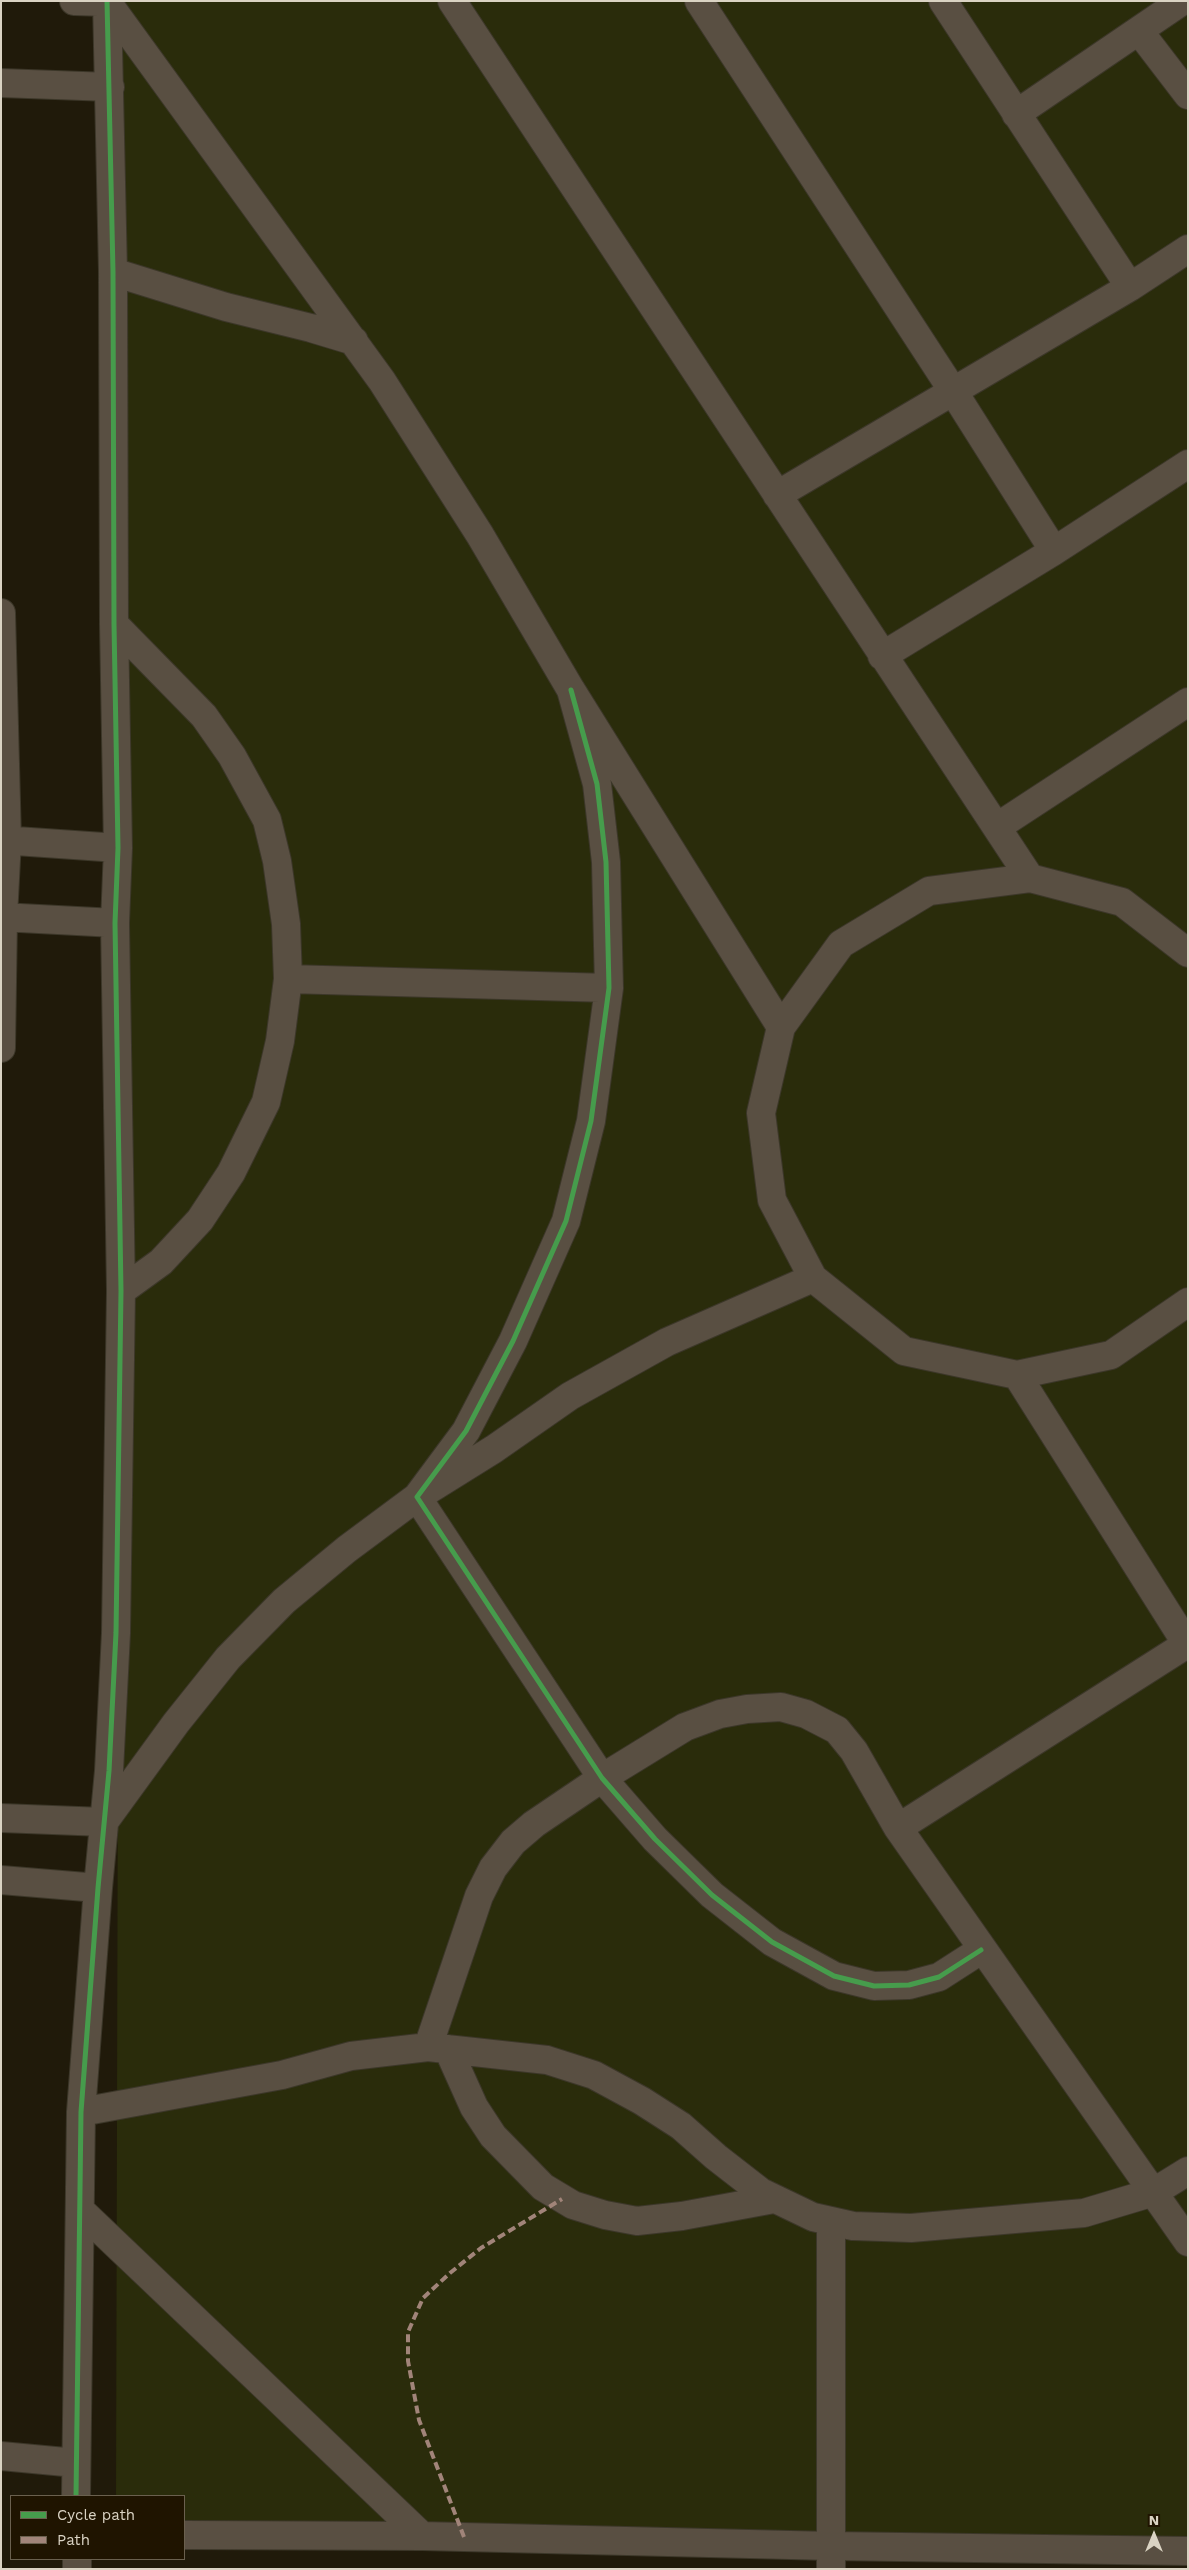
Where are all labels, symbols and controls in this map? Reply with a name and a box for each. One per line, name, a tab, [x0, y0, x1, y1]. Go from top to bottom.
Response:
legend	[10, 2495, 185, 2560]
text: Cycle path	[57, 2506, 135, 2524]
north arrow	[1129, 2510, 1179, 2560]
text: N	[1149, 2512, 1159, 2528]
text: Path	[57, 2531, 90, 2549]

